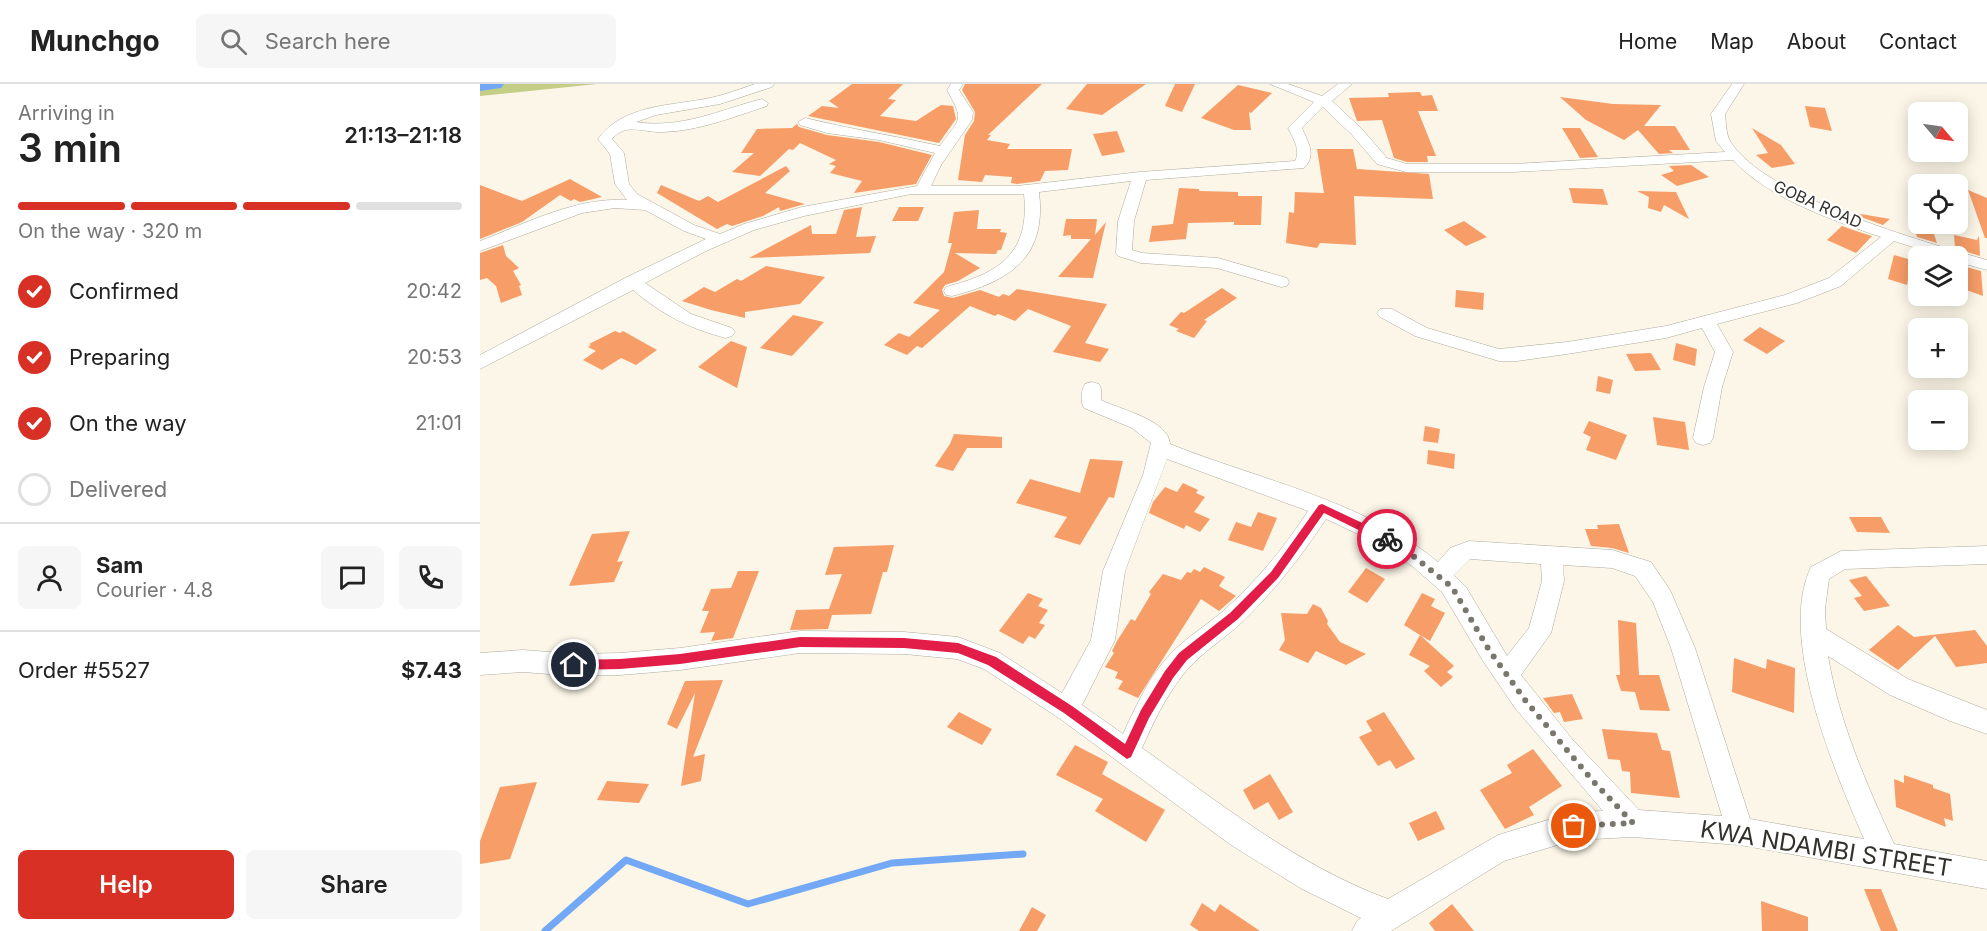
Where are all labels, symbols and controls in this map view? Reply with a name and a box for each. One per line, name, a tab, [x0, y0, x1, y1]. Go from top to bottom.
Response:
search box	[196, 14, 616, 68]
text: Munchgo	[30, 24, 160, 58]
icon: search	[217, 25, 250, 58]
text: Search here	[265, 28, 391, 54]
text: Home	[1618, 29, 1677, 54]
text: Map	[1710, 29, 1754, 54]
text: About	[1787, 29, 1846, 54]
text: Contact	[1879, 29, 1957, 54]
text: Arriving in	[18, 101, 115, 125]
north arrow	[1908, 102, 1968, 162]
map controls	[1908, 102, 1968, 450]
text: 21:13–21:18	[344, 122, 462, 148]
text: 3 min	[18, 124, 122, 171]
button: locate	[1908, 174, 1968, 234]
street label: GOBA ROAD	[1771, 176, 1865, 232]
text: On the way · 320 m	[18, 219, 202, 243]
button: layers	[1908, 246, 1968, 306]
icon: check	[18, 275, 51, 308]
text: Confirmed	[69, 278, 179, 304]
text: 20:42	[406, 279, 462, 303]
button: +	[1908, 318, 1968, 378]
icon: check	[18, 341, 51, 374]
text: Preparing	[69, 344, 170, 370]
text: 20:53	[407, 345, 462, 369]
button: −	[1908, 390, 1968, 450]
icon: check	[18, 407, 51, 440]
text: On the way	[69, 410, 187, 436]
text: 21:01	[415, 411, 462, 435]
text: Delivered	[69, 476, 167, 502]
courier	[1357, 509, 1417, 569]
icon: bike	[1371, 523, 1404, 556]
button: person	[18, 546, 81, 609]
button: chat	[321, 546, 384, 609]
button: phone	[399, 546, 462, 609]
text: Sam	[96, 552, 143, 578]
text: Courier · 4.8	[96, 578, 213, 602]
pin	[548, 639, 599, 690]
icon: home	[557, 648, 590, 681]
text: Order #5527	[18, 657, 150, 683]
text: $7.43	[401, 657, 462, 683]
pin	[1548, 800, 1599, 851]
icon: bag	[1557, 809, 1590, 842]
street label: KWA NDAMBI STREET	[1698, 814, 1954, 883]
button: Help	[18, 850, 234, 919]
button: Share	[246, 850, 462, 919]

